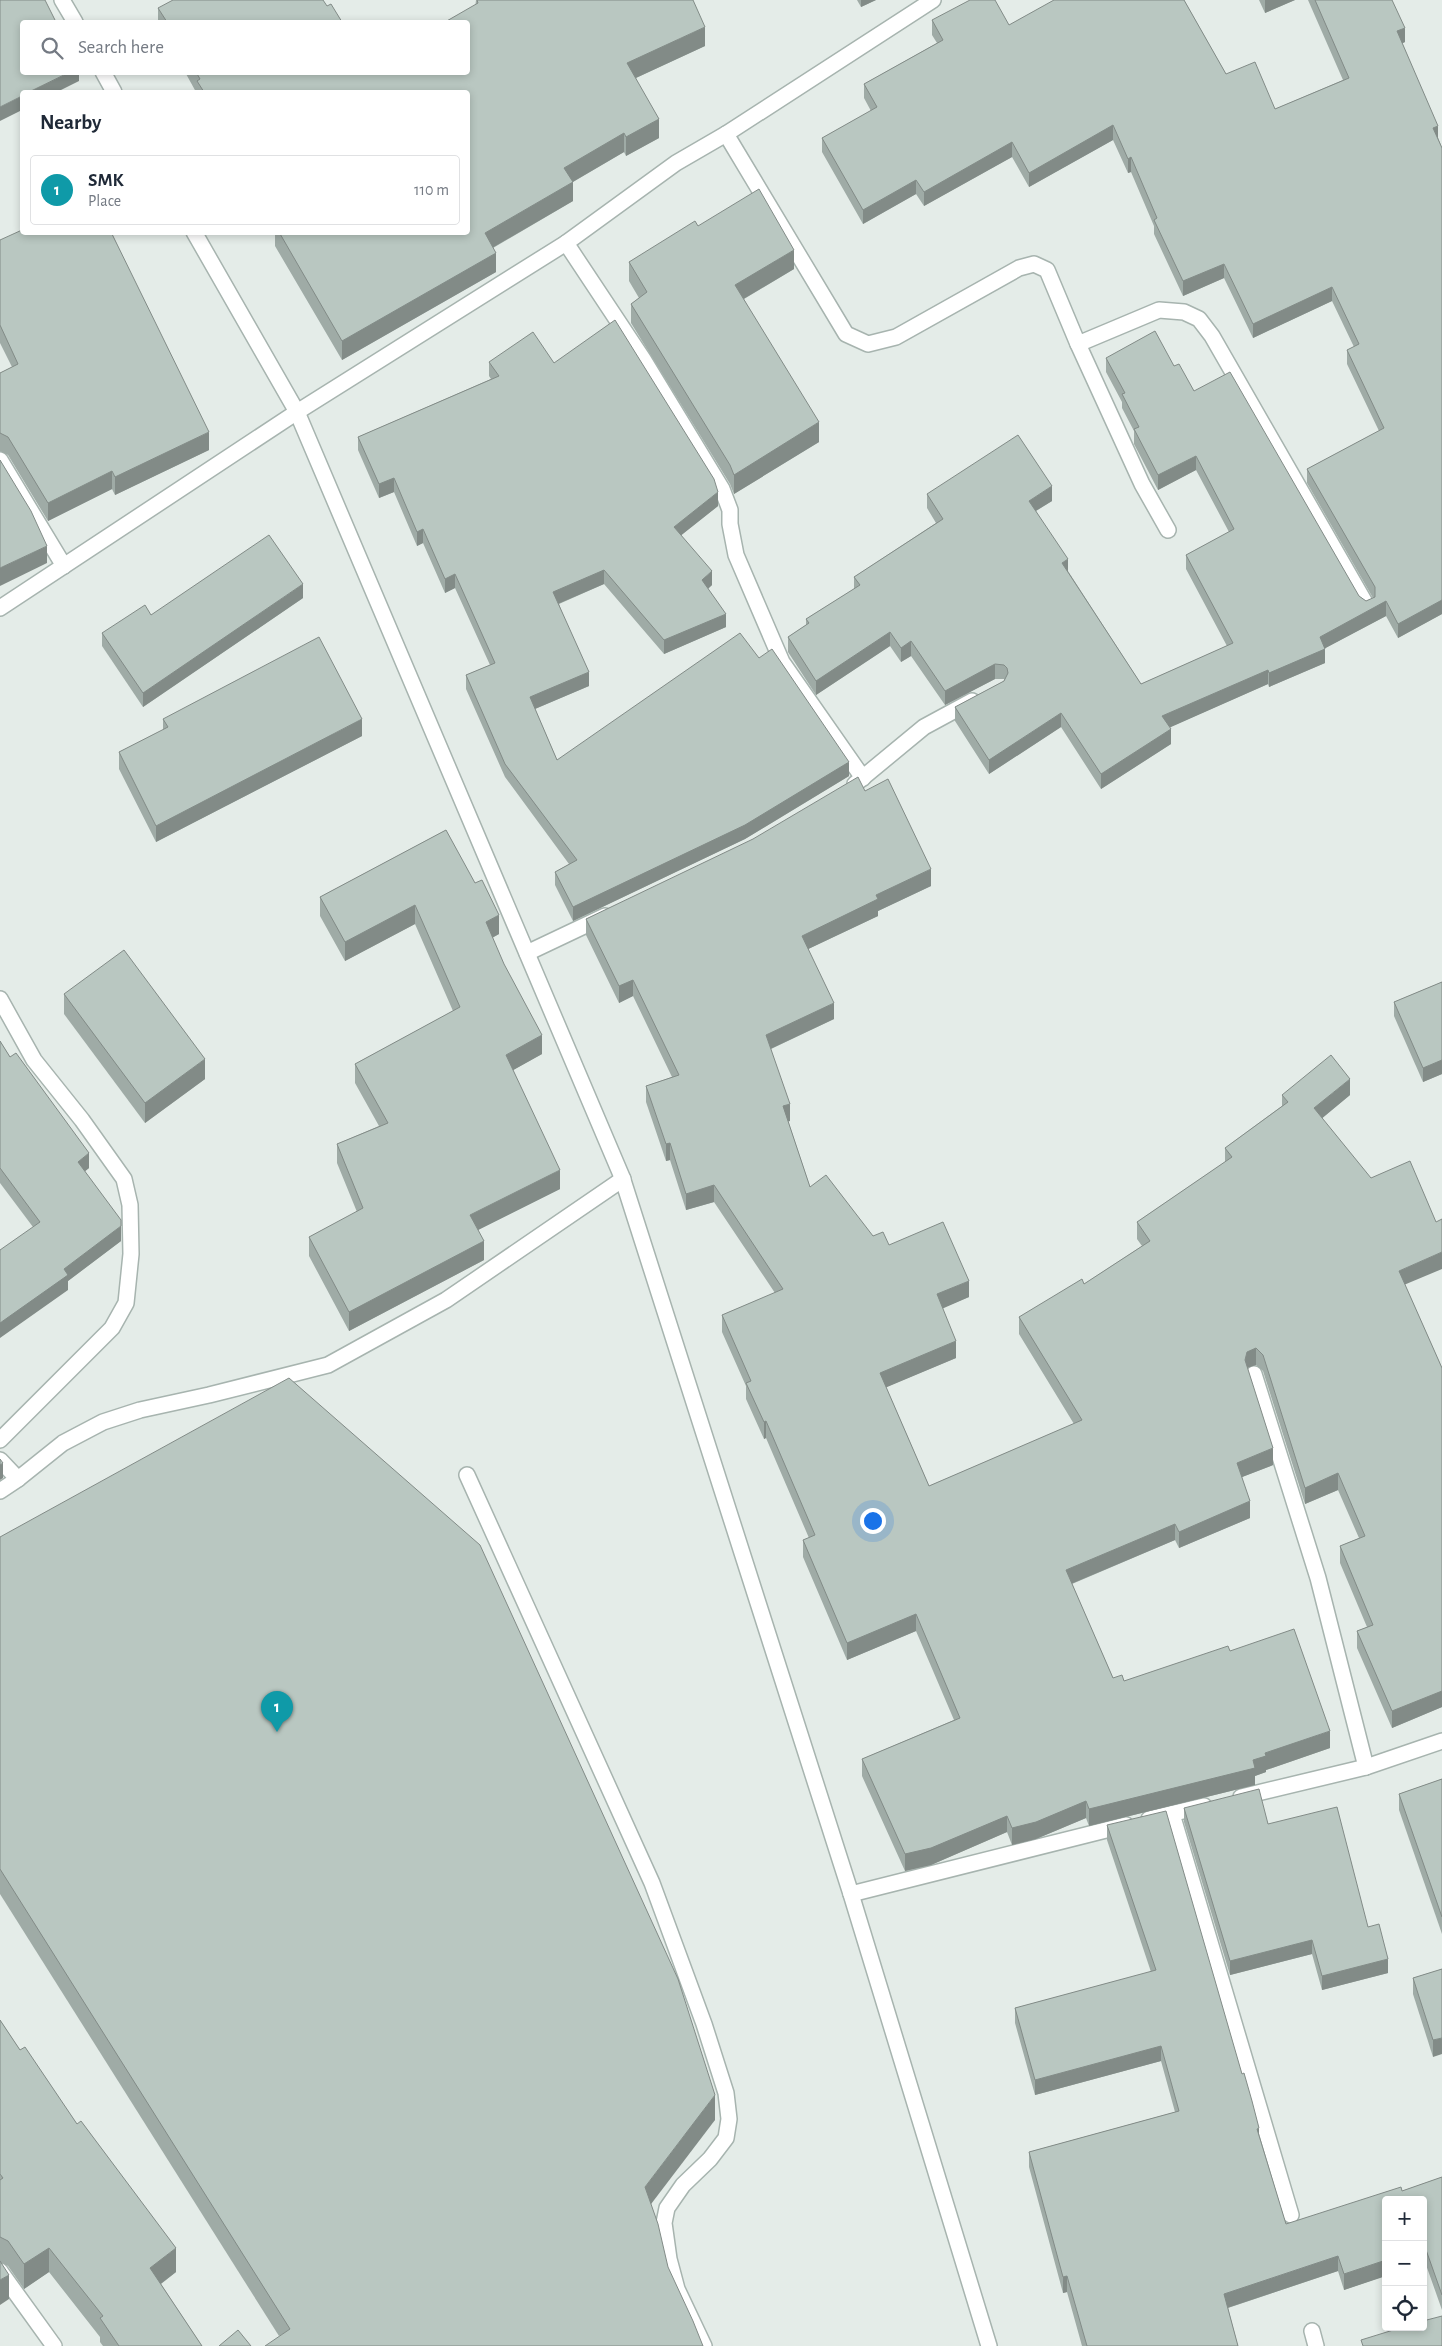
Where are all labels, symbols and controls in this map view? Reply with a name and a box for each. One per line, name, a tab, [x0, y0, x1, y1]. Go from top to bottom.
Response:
search box	[20, 20, 470, 75]
icon: search	[38, 34, 66, 62]
text: Search here	[78, 38, 164, 57]
text: Nearby	[40, 112, 101, 133]
text: SMK	[88, 171, 124, 190]
text: 1	[54, 182, 60, 198]
text: 110 m	[414, 182, 449, 198]
text: Place	[88, 193, 121, 209]
your location	[860, 1508, 886, 1534]
pin: 1	[261, 1691, 293, 1732]
map controls	[1382, 2196, 1427, 2331]
button: +	[1382, 2196, 1427, 2241]
button: −	[1382, 2241, 1427, 2286]
button: locate	[1382, 2286, 1427, 2331]

